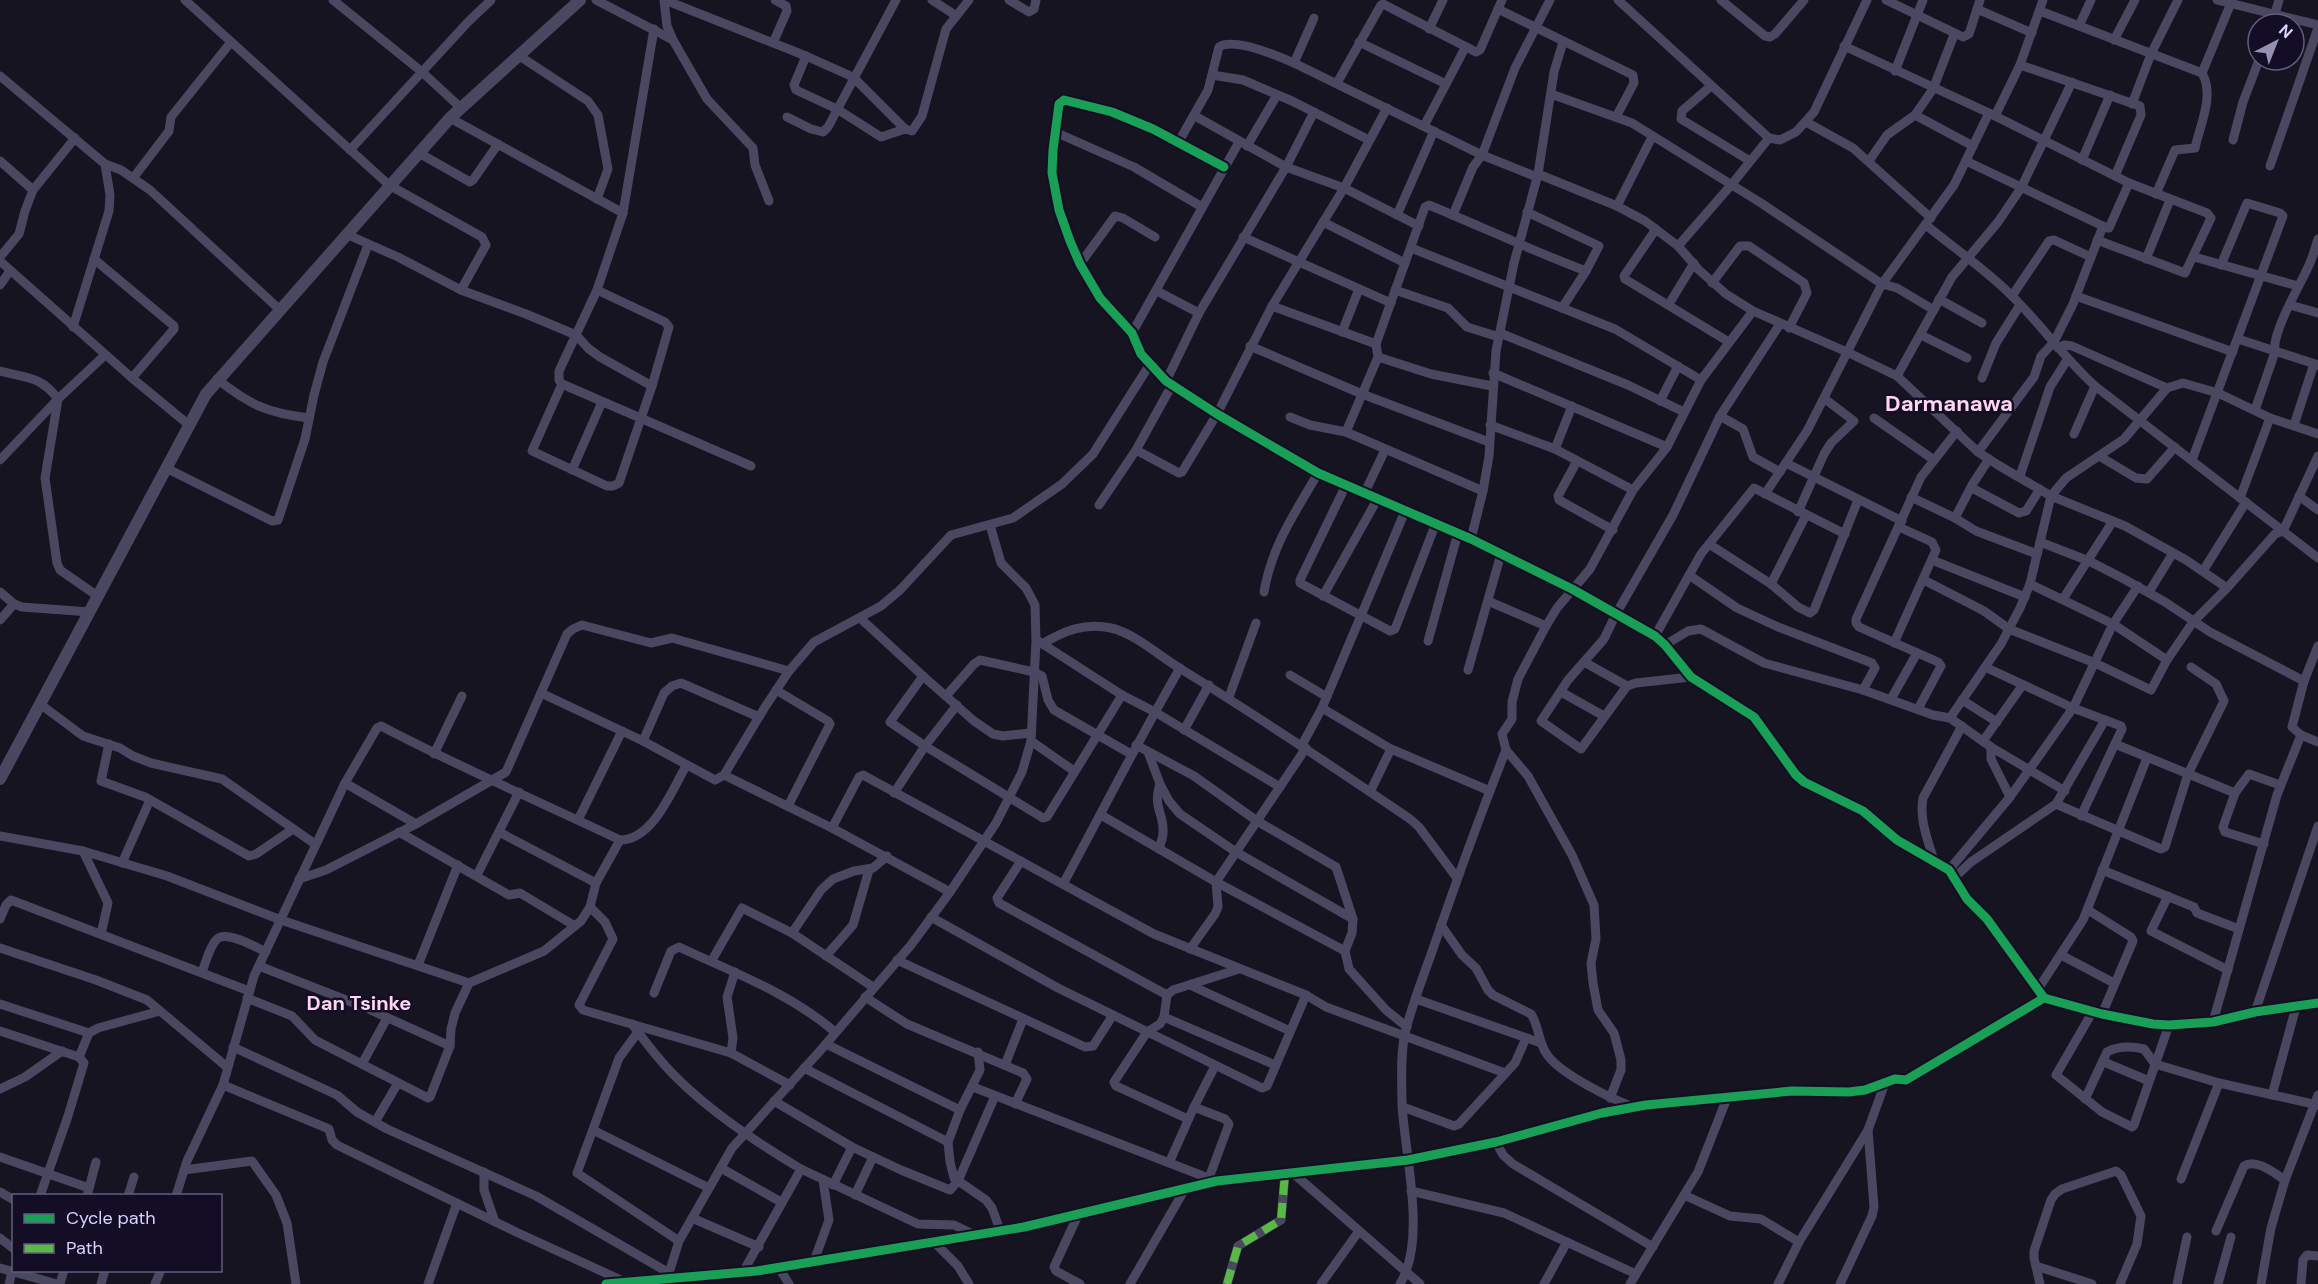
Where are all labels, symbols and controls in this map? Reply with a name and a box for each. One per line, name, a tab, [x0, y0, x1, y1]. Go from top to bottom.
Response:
north arrow	[2246, 12, 2306, 72]
text: N	[2274, 20, 2297, 43]
district label: Darmanawa	[1885, 389, 2013, 418]
district label: Dan Tsinke	[307, 990, 411, 1016]
legend	[12, 1194, 222, 1272]
text: Cycle path	[66, 1206, 156, 1230]
text: Path	[66, 1236, 103, 1260]

